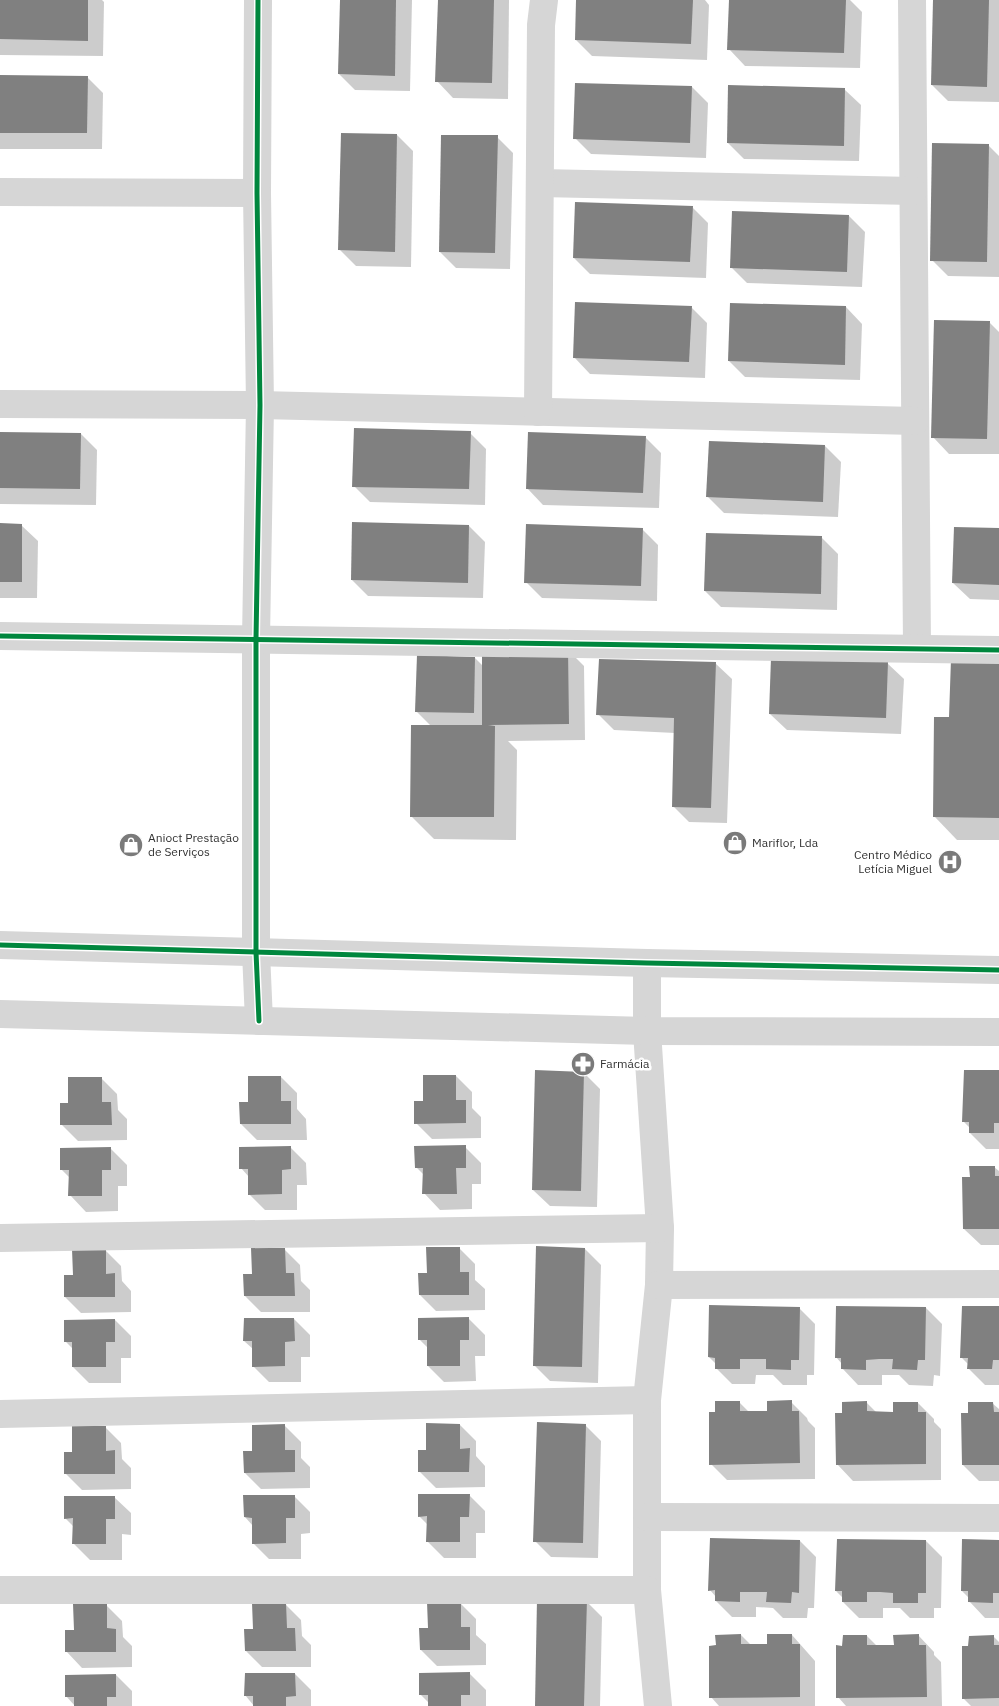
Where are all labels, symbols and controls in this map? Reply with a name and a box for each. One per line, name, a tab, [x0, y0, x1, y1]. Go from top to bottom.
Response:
place label: Anioct Prestação de Serviços	[148, 830, 239, 859]
shop icon: Mariflor, Lda	[722, 830, 748, 856]
shop icon: Anioct Prestação de Serviços	[118, 832, 144, 858]
place label: Mariflor, Lda	[752, 835, 819, 850]
place label: Centro Médico Letícia Miguel	[854, 847, 932, 876]
hospital icon: Centro Médico Letícia Miguel	[937, 849, 963, 875]
pharmacy icon: Farmácia	[570, 1051, 596, 1077]
place label: Farmácia	[600, 1056, 650, 1071]

